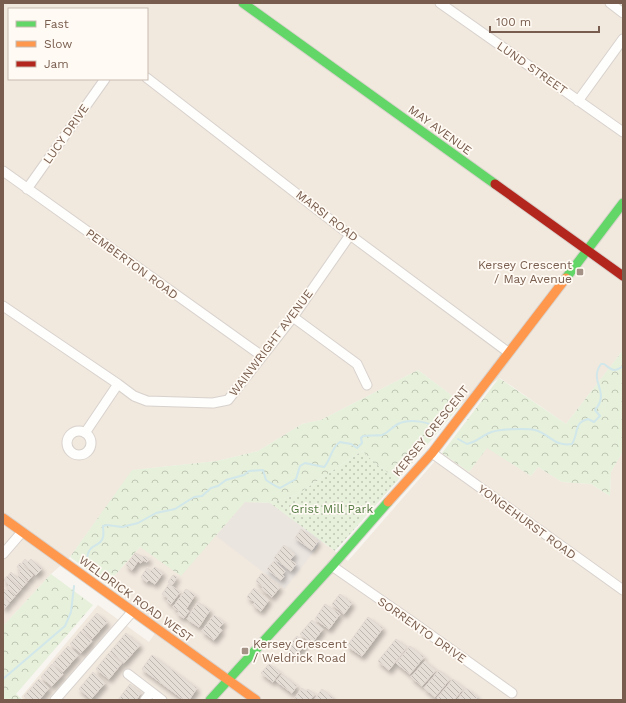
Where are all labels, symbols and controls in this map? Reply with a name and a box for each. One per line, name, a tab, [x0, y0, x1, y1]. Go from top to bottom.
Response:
legend	[8, 8, 148, 80]
scale bar	[490, 8, 599, 34]
text: 100 m	[496, 15, 531, 29]
text: Fast	[44, 17, 69, 31]
text: Slow	[44, 37, 72, 51]
street label: LUND STREET	[494, 39, 570, 97]
text: Jam	[44, 57, 69, 71]
street label: LUCY DRIVE	[40, 101, 92, 167]
street label: MAY AVENUE	[406, 102, 475, 158]
street label: MARSI ROAD	[293, 187, 361, 245]
street label: PEMBERTON ROAD	[83, 226, 181, 302]
place label: Kersey Crescent / May Avenue	[478, 258, 572, 286]
marker: Kersey Crescent / May Avenue	[575, 267, 585, 277]
street label: WAINWRIGHT AVENUE	[226, 287, 316, 399]
street label: KERSEY CRESCENT	[390, 383, 472, 479]
street label: YONGEHURST ROAD	[475, 482, 579, 562]
park label: Grist Mill Park	[291, 502, 373, 516]
street label: WELDRICK ROAD WEST	[76, 553, 196, 645]
street label: SORRENTO DRIVE	[375, 594, 469, 666]
place label: Kersey Crescent / Weldrick Road	[253, 637, 347, 665]
marker: Kersey Crescent / Weldrick Road	[240, 646, 250, 656]

